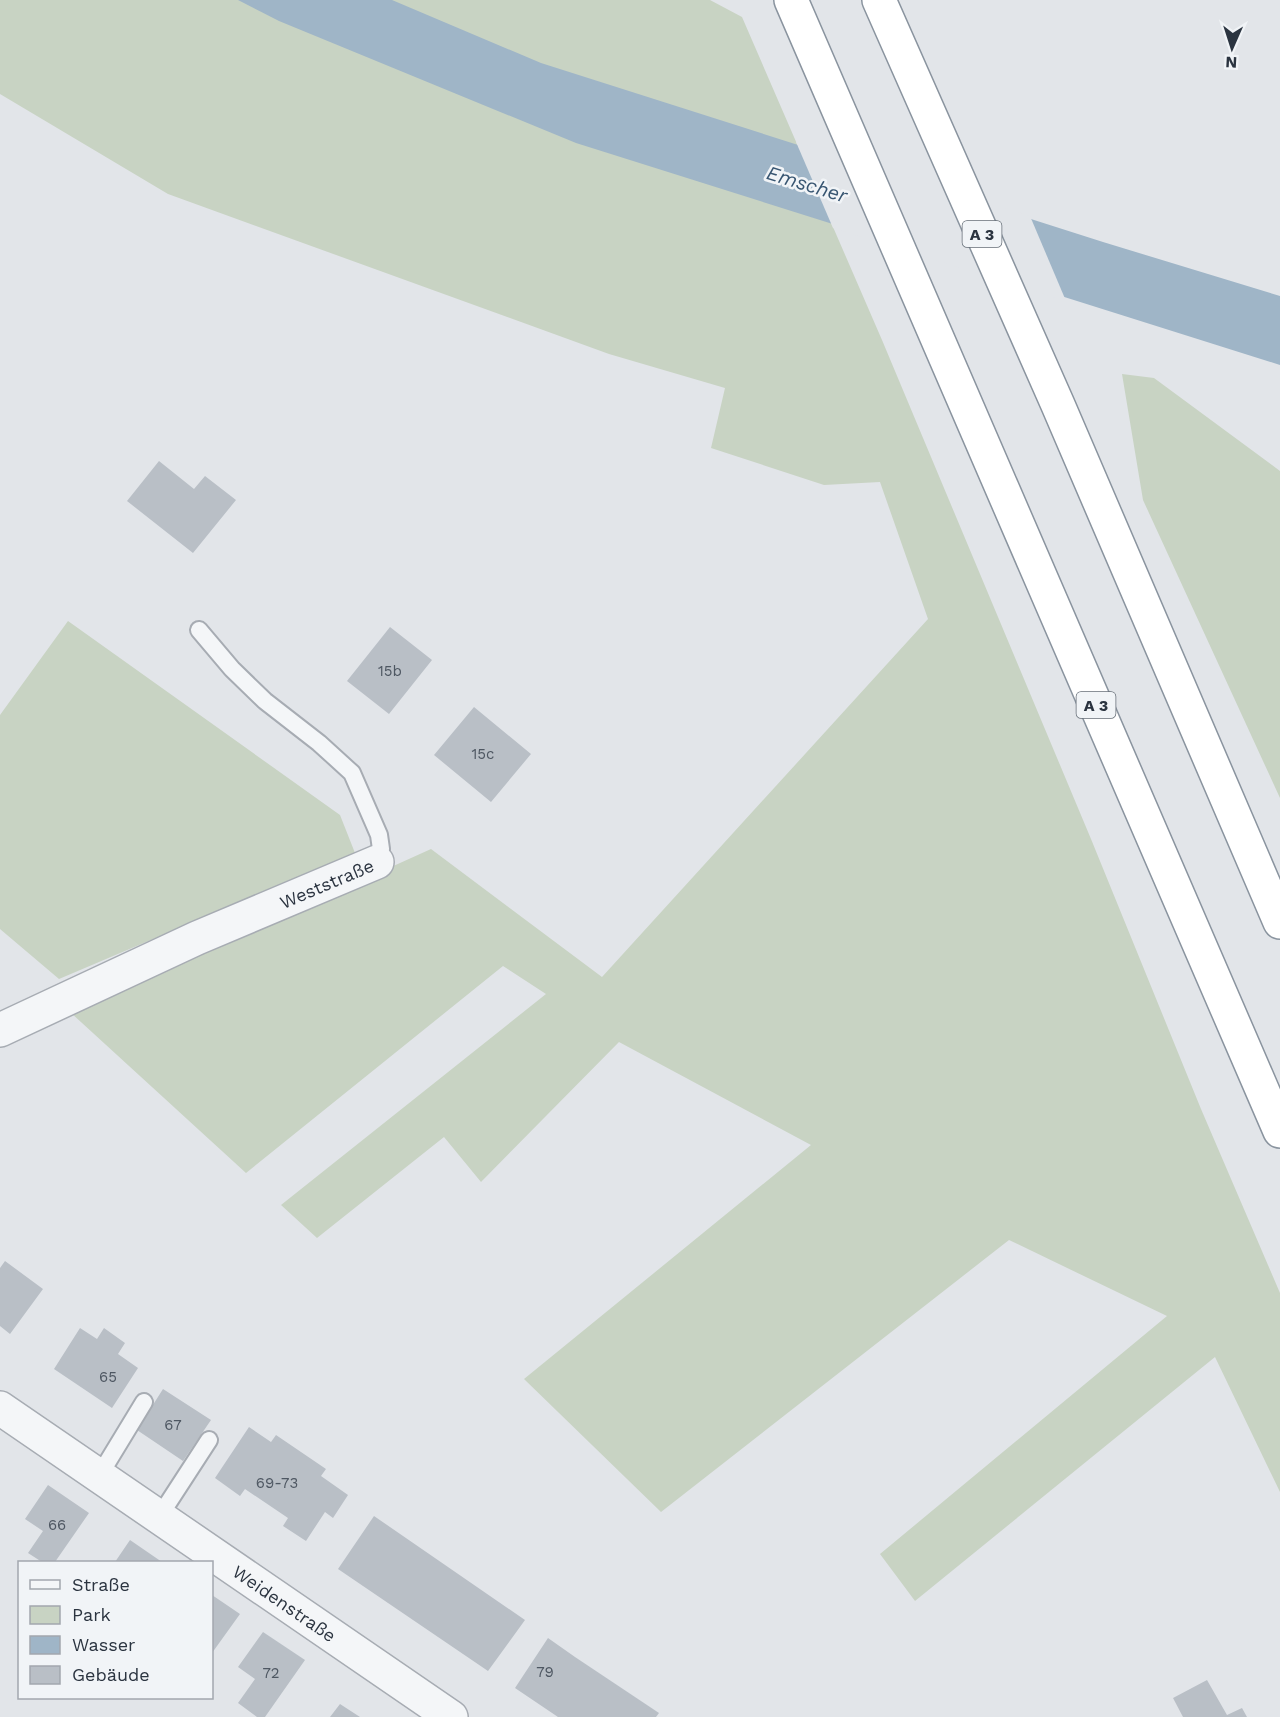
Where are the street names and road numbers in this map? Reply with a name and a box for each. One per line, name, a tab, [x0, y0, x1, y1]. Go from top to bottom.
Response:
road number: A 3	[962, 221, 1002, 247]
road number: A 3	[1076, 692, 1116, 718]
street label: Weststraße	[276, 854, 377, 912]
street label: Weidenstraße	[229, 1560, 340, 1646]

